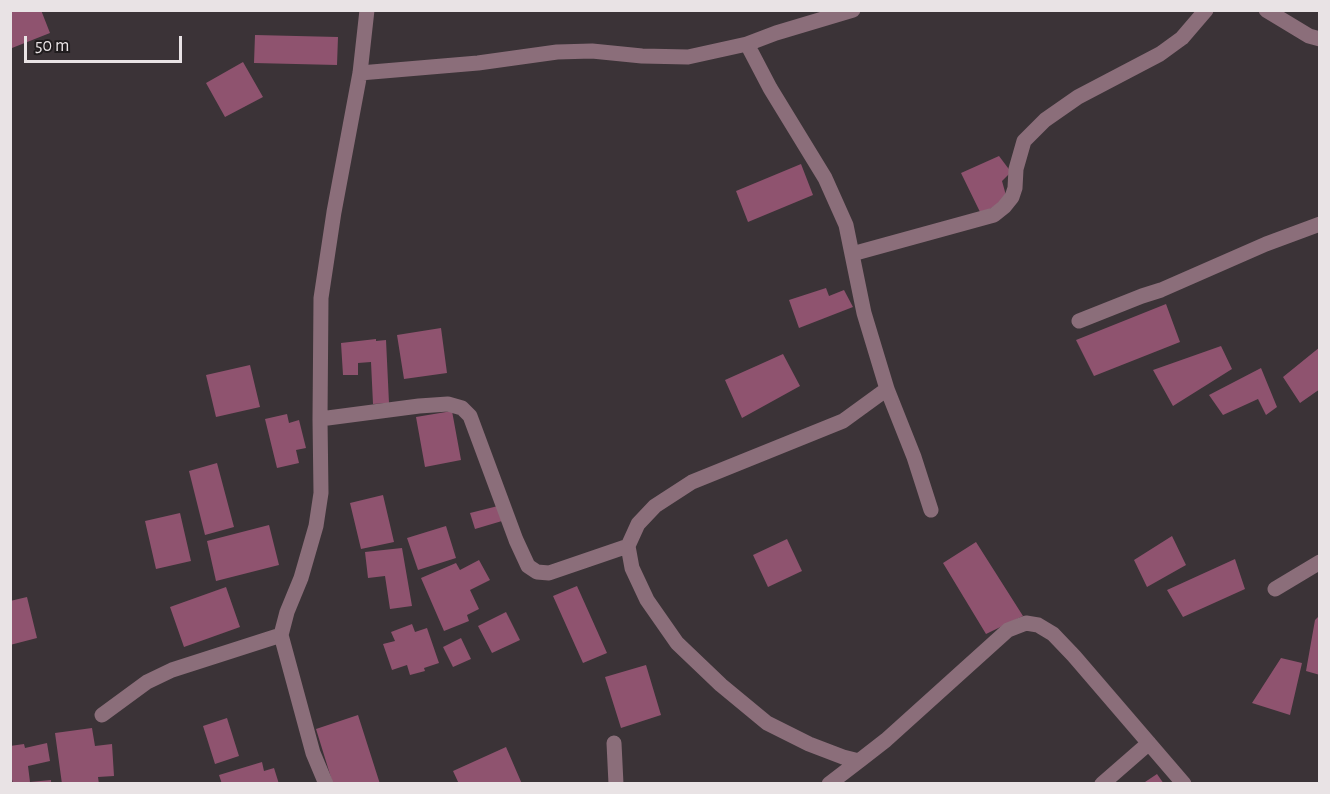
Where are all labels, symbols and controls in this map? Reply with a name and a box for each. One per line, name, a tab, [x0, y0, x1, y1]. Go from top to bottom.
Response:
scale bar	[27, 24, 184, 62]
text: 50 m	[35, 37, 69, 55]

